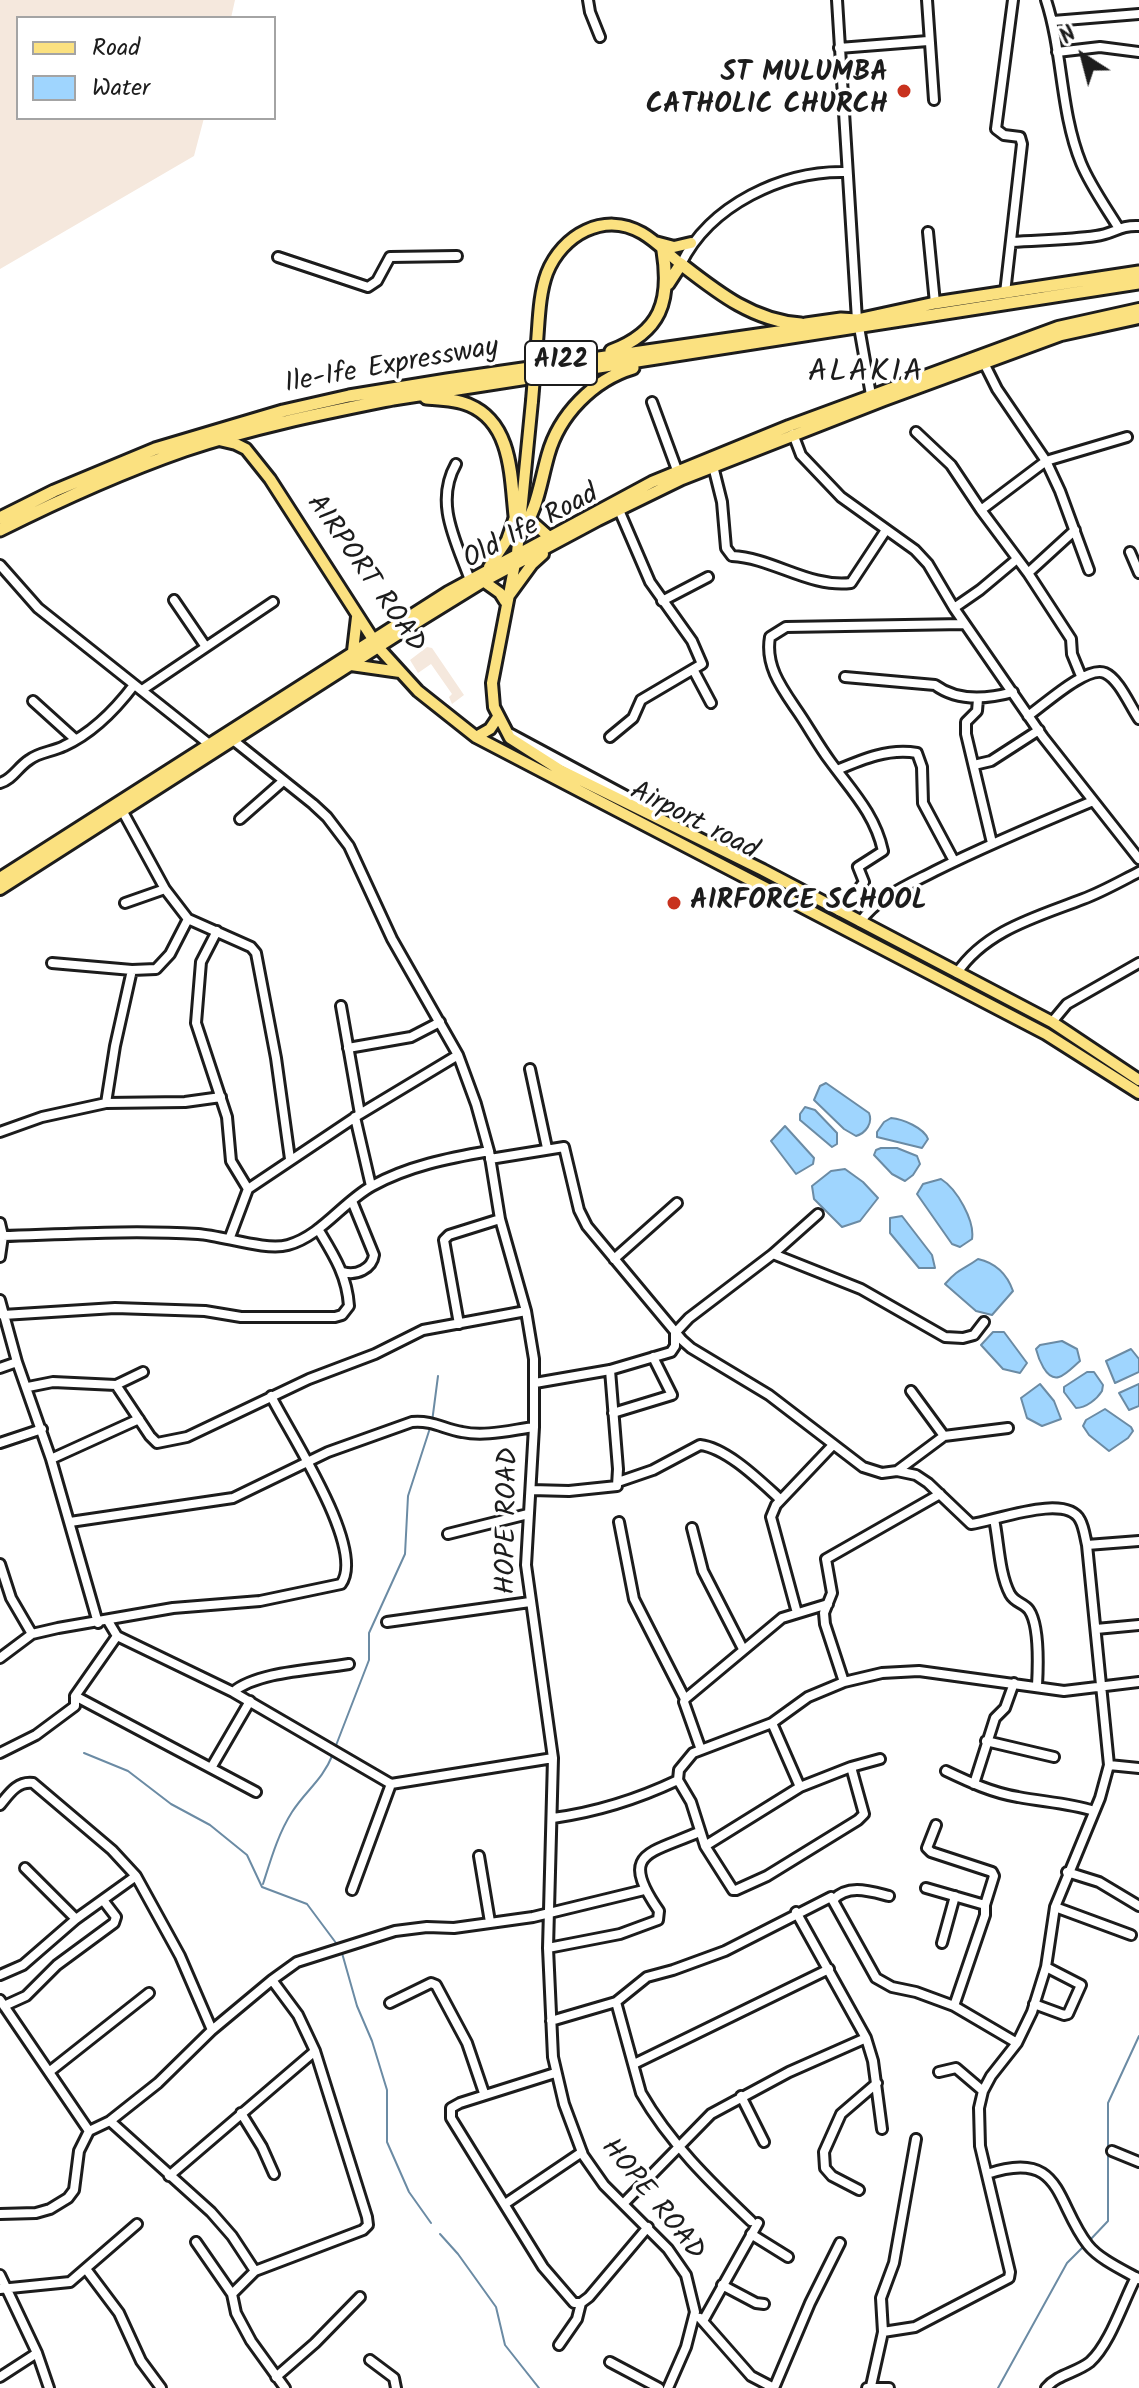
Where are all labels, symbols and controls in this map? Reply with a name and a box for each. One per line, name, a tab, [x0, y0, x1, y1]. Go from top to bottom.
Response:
legend	[16, 16, 276, 120]
north arrow	[1043, 16, 1123, 96]
text: N	[1053, 18, 1084, 54]
text: Road	[92, 29, 140, 68]
place label: ST MULUMBA CATHOLIC CHURCH	[646, 58, 888, 124]
text: Water	[92, 69, 150, 108]
marker: ST MULUMBA CATHOLIC CHURCH	[895, 82, 913, 100]
street label: Ile-Ife Expressway	[282, 333, 502, 403]
road number: A122	[525, 341, 597, 385]
district label: ALAKIA	[808, 357, 924, 395]
street label: Old Ife Road	[459, 479, 605, 579]
street label: AIRPORT ROAD	[297, 489, 431, 661]
street label: Airport road	[623, 776, 763, 870]
place label: AIRFORCE SCHOOL	[690, 886, 927, 920]
marker: AIRFORCE SCHOOL	[665, 894, 683, 912]
street label: HOPE ROAD	[492, 1447, 528, 1595]
street label: HOPE ROAD	[592, 2133, 710, 2269]

